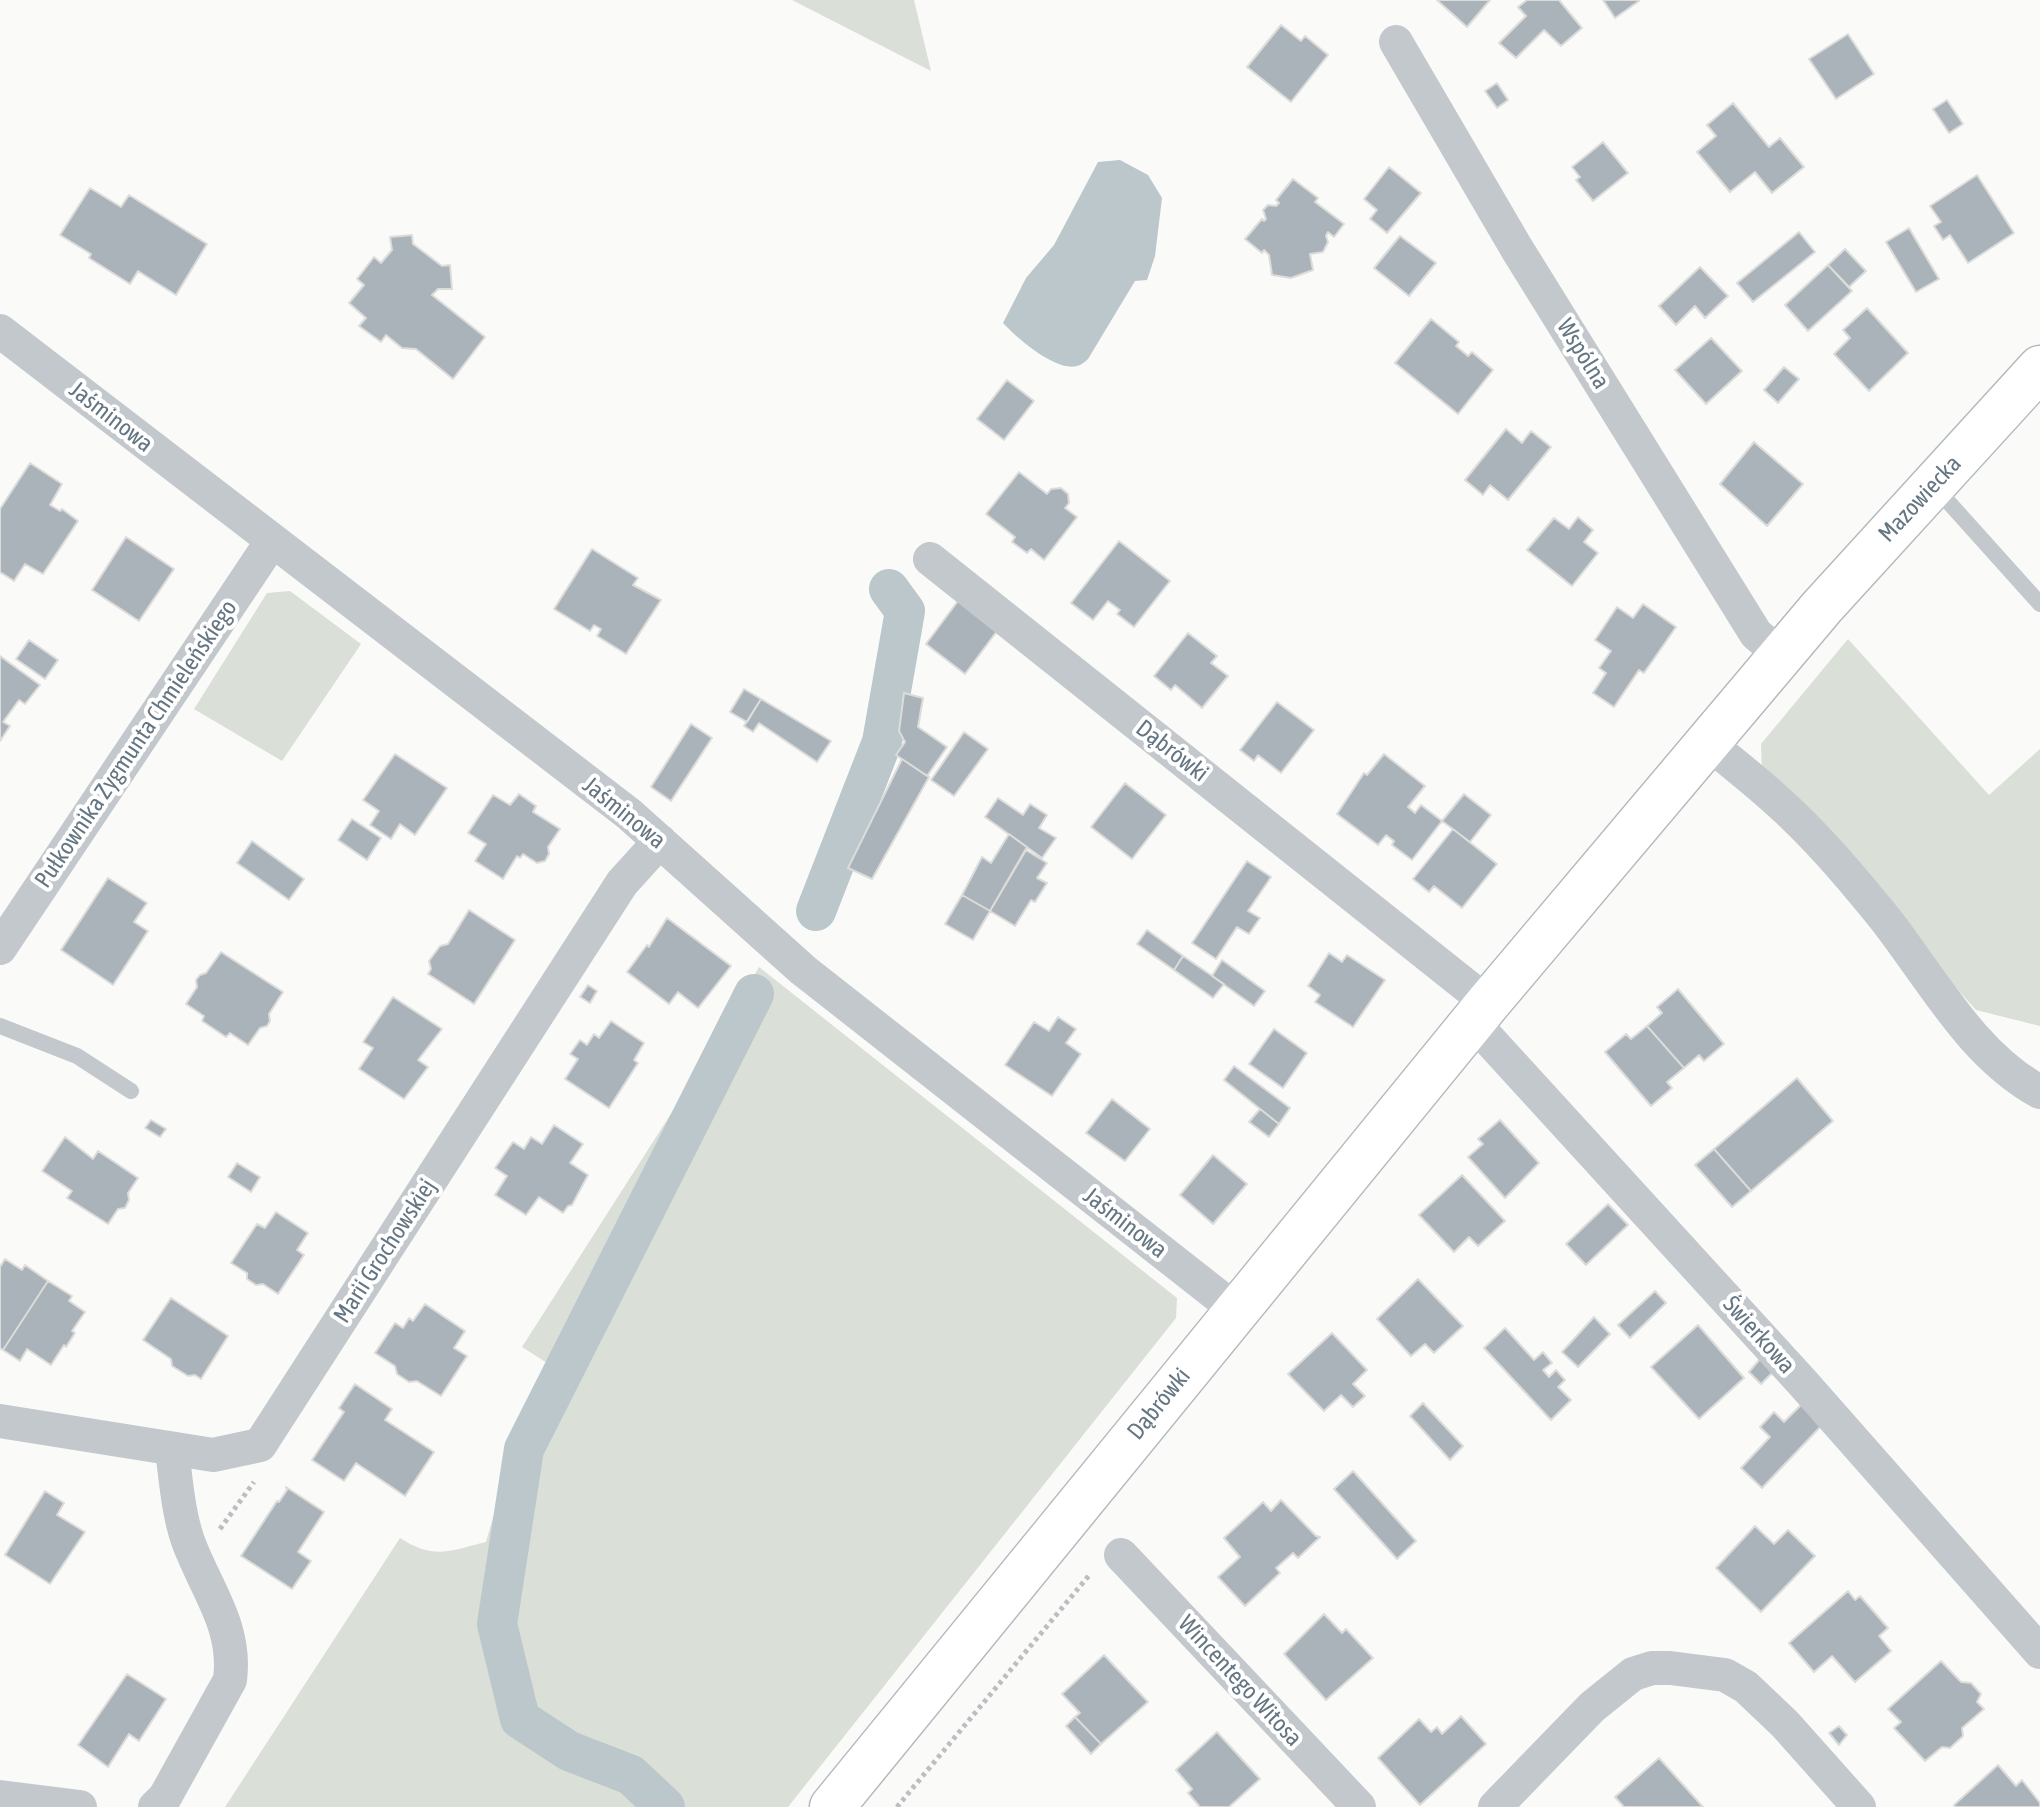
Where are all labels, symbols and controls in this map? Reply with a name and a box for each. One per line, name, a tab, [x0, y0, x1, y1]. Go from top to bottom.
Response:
street label: Wspólna	[1550, 314, 1616, 394]
street label: Jaśminowa	[64, 375, 158, 459]
street label: Mazowiecka	[1873, 450, 1967, 548]
street label: Pułkownika Zygmunta Chmieleńskiego	[29, 595, 243, 893]
street label: Dąbrówki	[1130, 714, 1214, 788]
street label: Jaśminowa	[577, 771, 671, 855]
street label: Marii Grochowskiej	[328, 1174, 442, 1328]
street label: Jaśminowa	[1078, 1181, 1172, 1265]
street label: Świerkowa	[1717, 1290, 1801, 1380]
street label: Dąbrówki	[1121, 1362, 1197, 1446]
street label: Wincentego Witosa	[1172, 1610, 1308, 1752]

